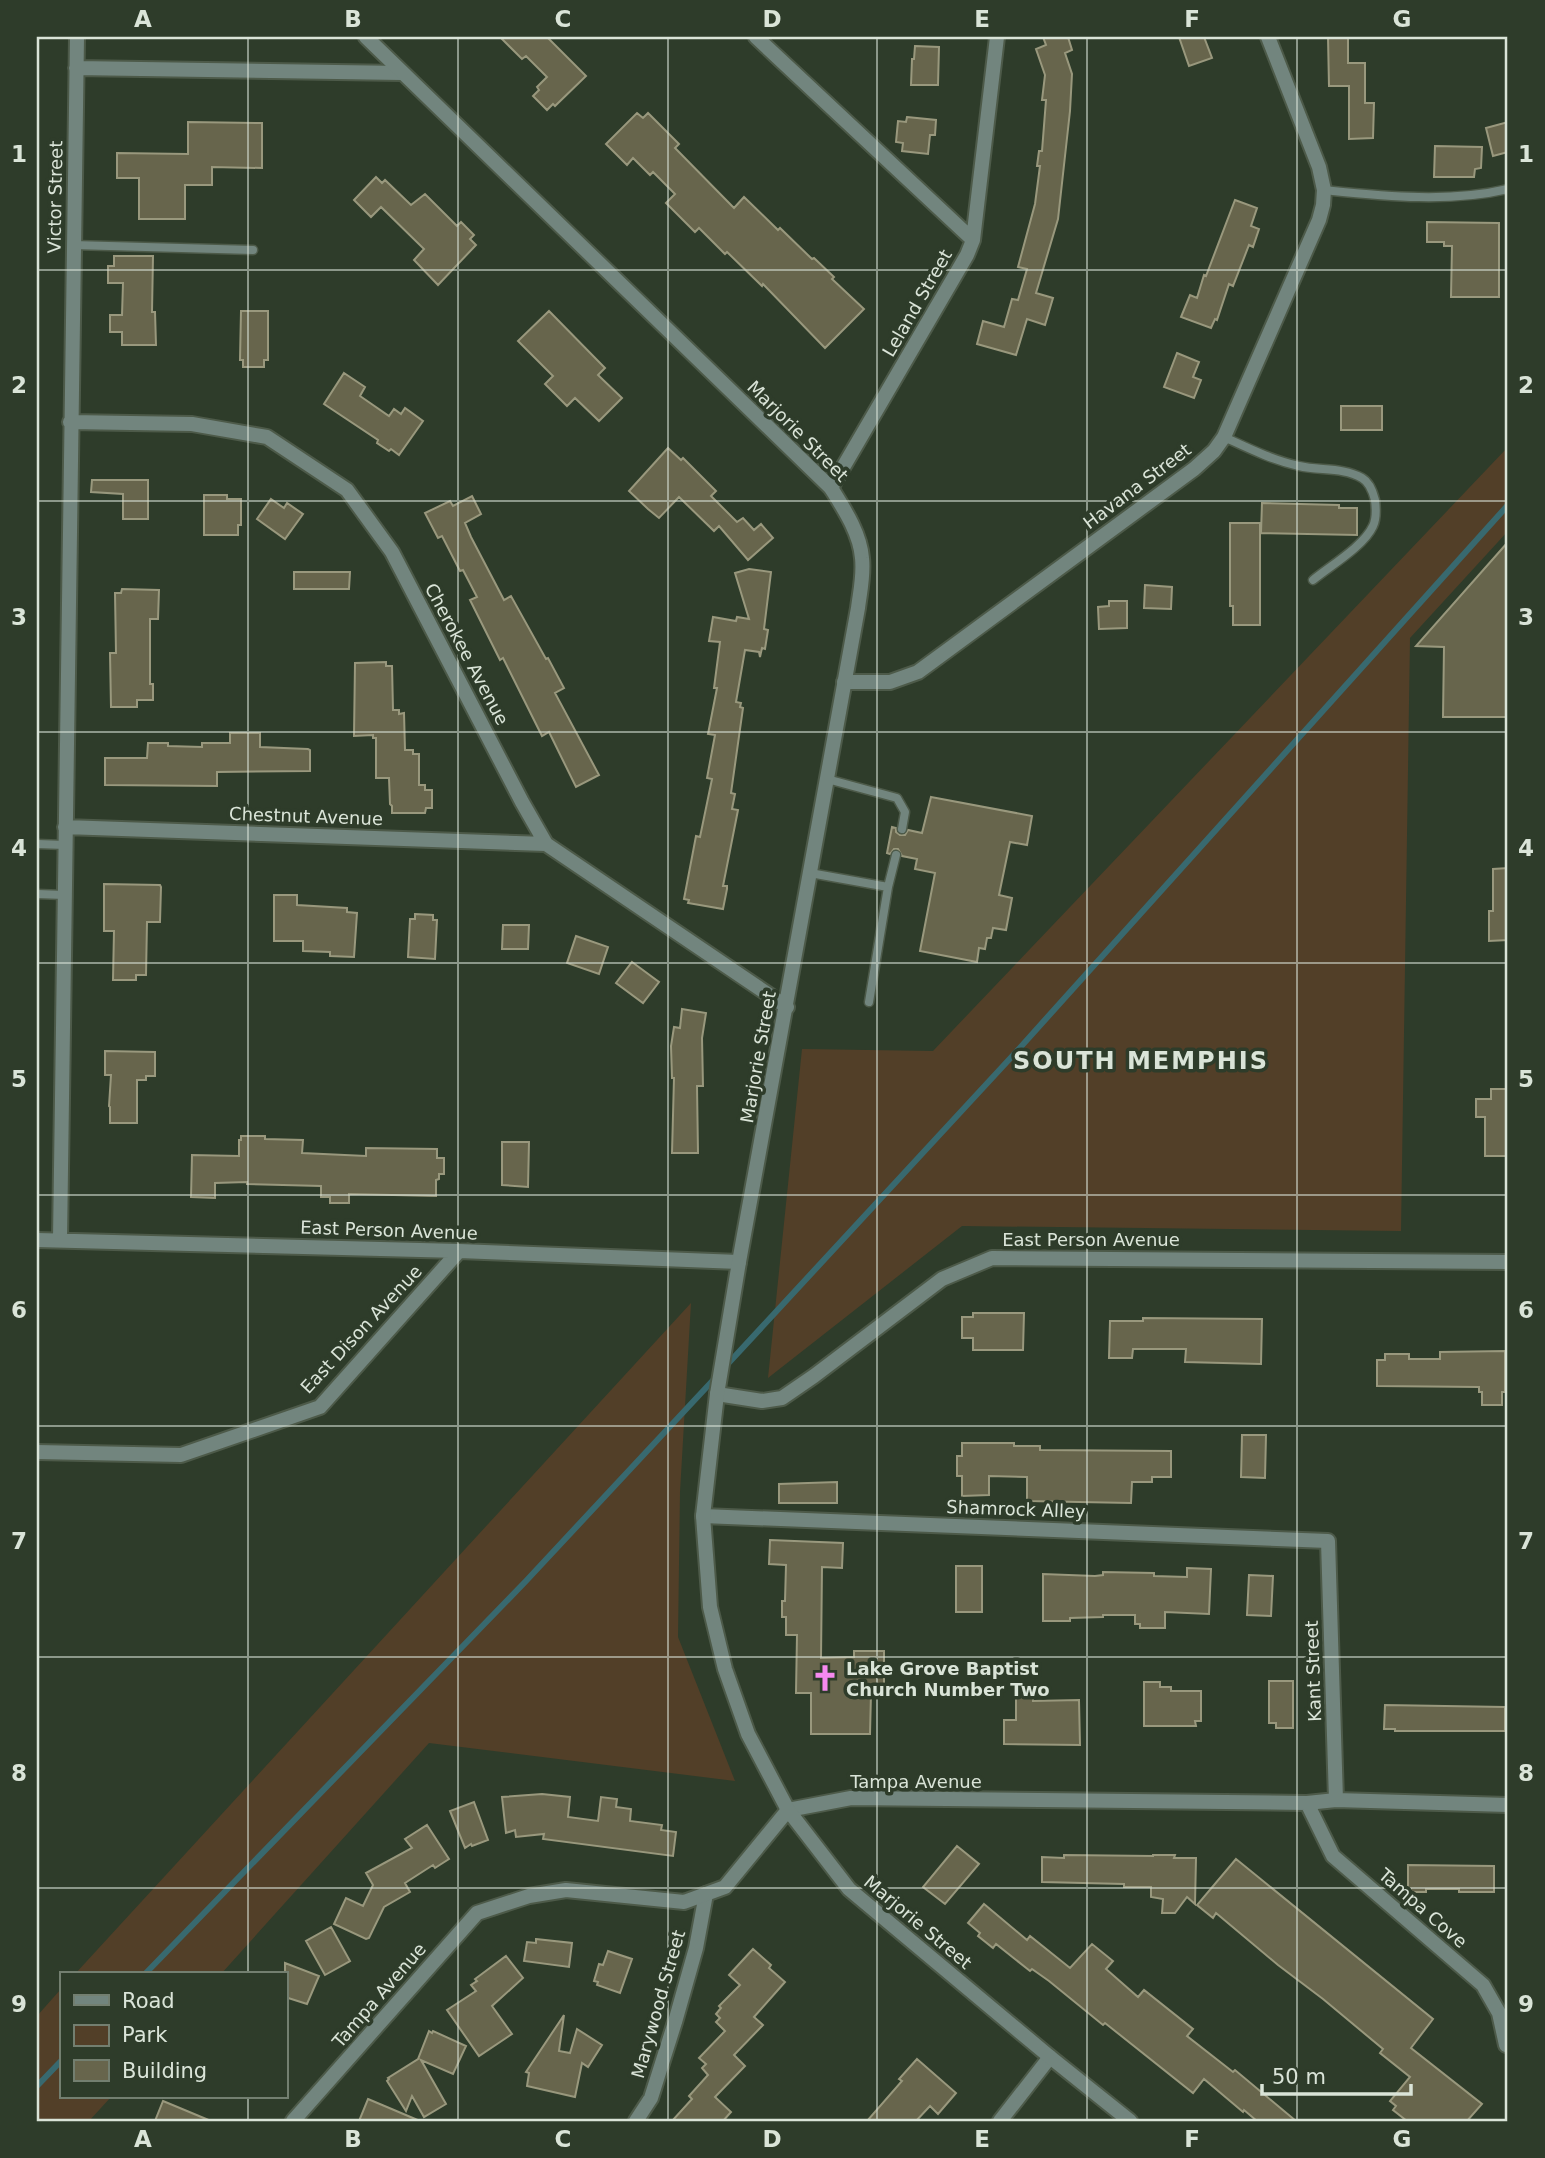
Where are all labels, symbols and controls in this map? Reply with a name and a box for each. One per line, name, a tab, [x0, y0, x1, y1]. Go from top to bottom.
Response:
text: A	[134, 6, 152, 32]
text: B	[344, 6, 362, 32]
text: C	[555, 6, 571, 32]
text: D	[762, 6, 782, 32]
text: E	[974, 6, 990, 32]
text: F	[1184, 6, 1200, 32]
text: G	[1393, 6, 1411, 32]
street label: Victor Street	[44, 140, 66, 254]
text: 1	[11, 141, 27, 167]
text: 1	[1518, 141, 1534, 167]
street label: Leland Street	[878, 246, 956, 360]
text: 2	[11, 372, 27, 398]
text: 2	[1518, 372, 1534, 398]
street label: Marjorie Street	[743, 376, 853, 486]
street label: Havana Street	[1079, 439, 1195, 533]
street label: Cherokee Avenue	[421, 579, 513, 729]
text: 3	[11, 604, 27, 630]
text: 3	[1518, 604, 1534, 630]
street label: Chestnut Avenue	[229, 803, 383, 829]
text: 4	[11, 835, 27, 861]
text: 4	[1518, 835, 1534, 861]
street label: Marjorie Street	[736, 989, 780, 1125]
district label: SOUTH MEMPHIS	[1013, 1047, 1269, 1075]
text: 5	[11, 1066, 27, 1092]
text: 5	[1518, 1066, 1534, 1092]
street label: East Person Avenue	[300, 1216, 478, 1244]
street label: East Person Avenue	[1002, 1229, 1180, 1250]
street label: East Dison Avenue	[296, 1260, 426, 1398]
text: 6	[11, 1297, 27, 1323]
text: 6	[1518, 1297, 1534, 1323]
street label: Shamrock Alley	[946, 1496, 1086, 1522]
text: 7	[11, 1528, 27, 1554]
text: 7	[1518, 1528, 1534, 1554]
street label: Kant Street	[1301, 1620, 1325, 1722]
place label: Lake Grove Baptist Church Number Two	[846, 1658, 1050, 1700]
church icon: Lake Grove Baptist Church Number Two	[810, 1663, 840, 1693]
text: 8	[11, 1760, 27, 1786]
text: 8	[1518, 1760, 1534, 1786]
street label: Tampa Avenue	[849, 1771, 982, 1792]
street label: Tampa Cove	[1374, 1863, 1471, 1952]
street label: Marjorie Street	[860, 1871, 976, 1973]
street label: Marywood Street	[627, 1927, 689, 2081]
street label: Tampa Avenue	[327, 1938, 430, 2052]
legend	[60, 1972, 287, 2098]
text: Road	[122, 1989, 175, 2013]
text: 9	[11, 1991, 27, 2017]
text: 9	[1518, 1991, 1534, 2017]
text: Park	[122, 2023, 168, 2047]
scale bar	[1262, 2053, 1410, 2097]
text: Building	[122, 2059, 207, 2083]
text: 50 m	[1272, 2065, 1326, 2089]
text: A	[134, 2126, 152, 2152]
text: B	[344, 2126, 362, 2152]
text: C	[555, 2126, 571, 2152]
text: D	[762, 2126, 782, 2152]
text: E	[974, 2126, 990, 2152]
text: F	[1184, 2126, 1200, 2152]
text: G	[1393, 2126, 1411, 2152]

